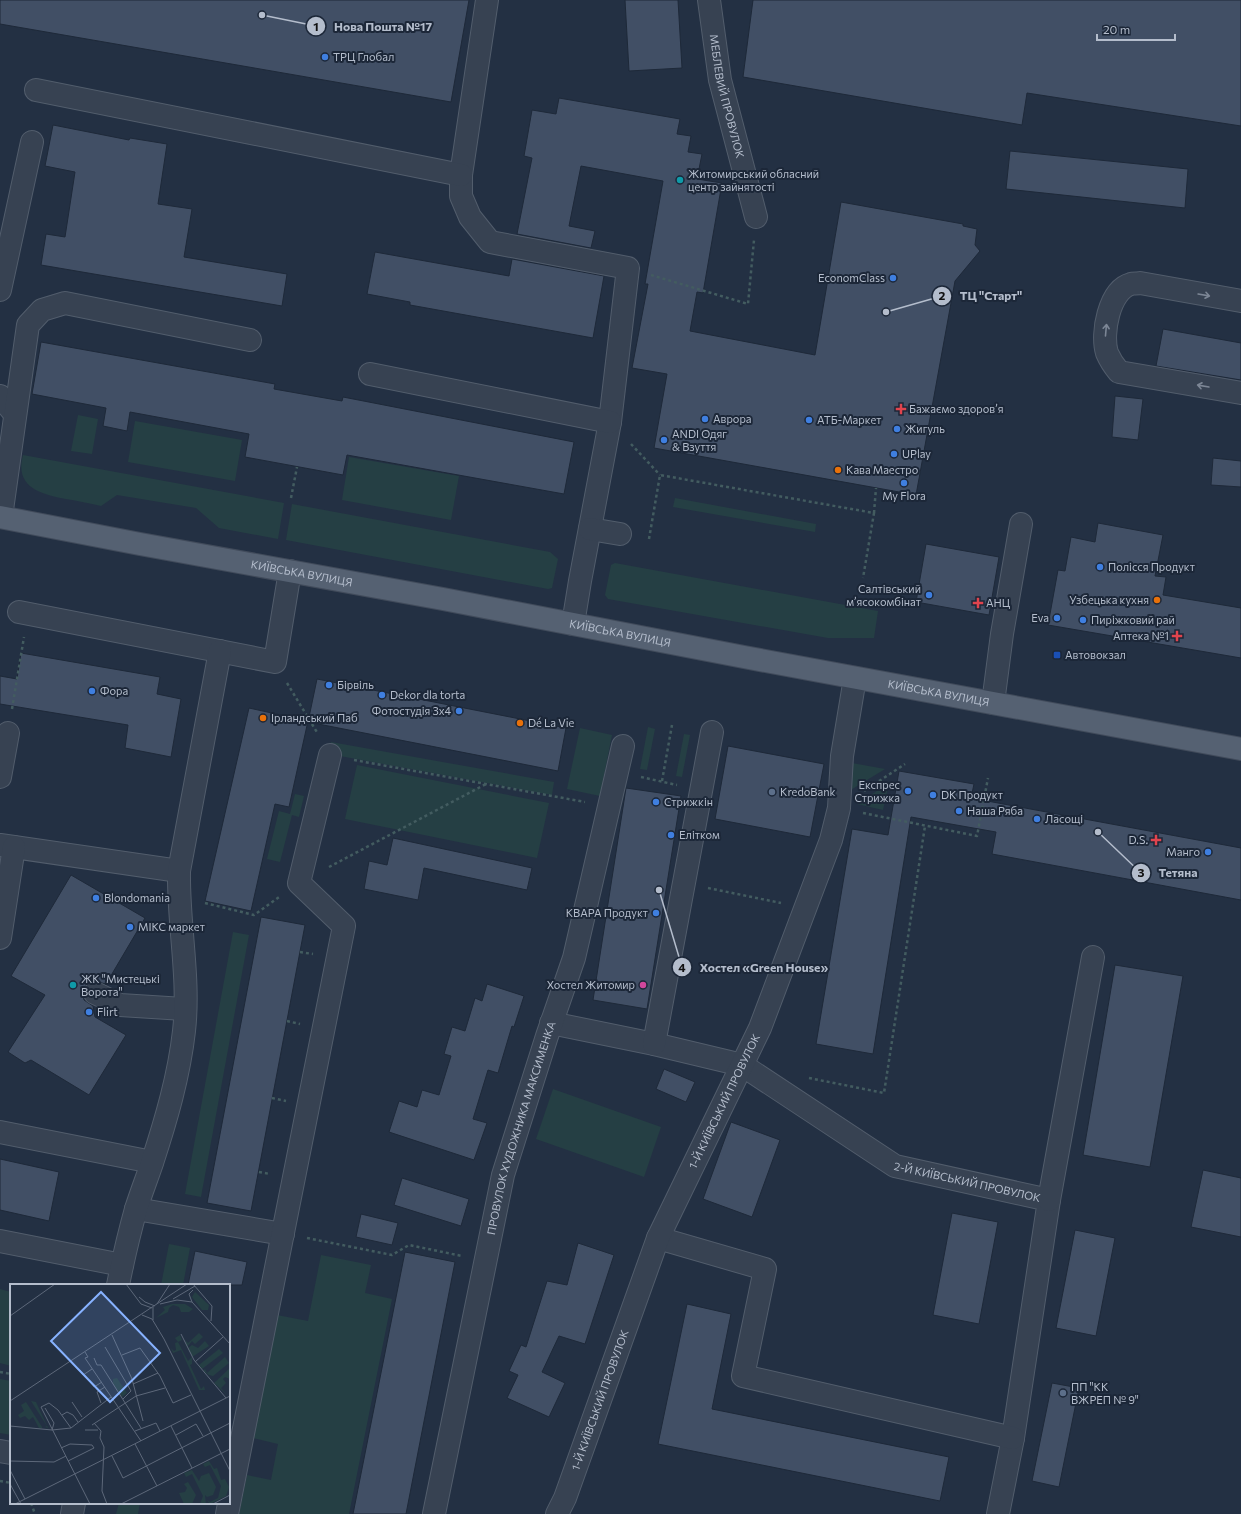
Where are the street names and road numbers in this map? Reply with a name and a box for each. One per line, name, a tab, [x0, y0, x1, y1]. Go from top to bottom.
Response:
street label: МЕБЛЕВИЙ ПРОВУЛОК	[708, 33, 747, 160]
street label: КИЇВСЬКА ВУЛИЦЯ	[250, 557, 354, 588]
street label: КИЇВСЬКА ВУЛИЦЯ	[568, 617, 672, 649]
street label: КИЇВСЬКА ВУЛИЦЯ	[887, 677, 991, 708]
street label: ПРОВУЛОК ХУДОЖНИКА МАКСИМЕНКА	[484, 1019, 558, 1236]
street label: 1-Й КИЇВСЬКИЙ ПРОВУЛОК	[686, 1031, 762, 1171]
street label: 2-Й КИЇВСЬКИЙ ПРОВУЛОК	[893, 1159, 1043, 1204]
street label: 1-Й КИЇВСЬКИЙ ПРОВУЛОК	[568, 1327, 631, 1472]

